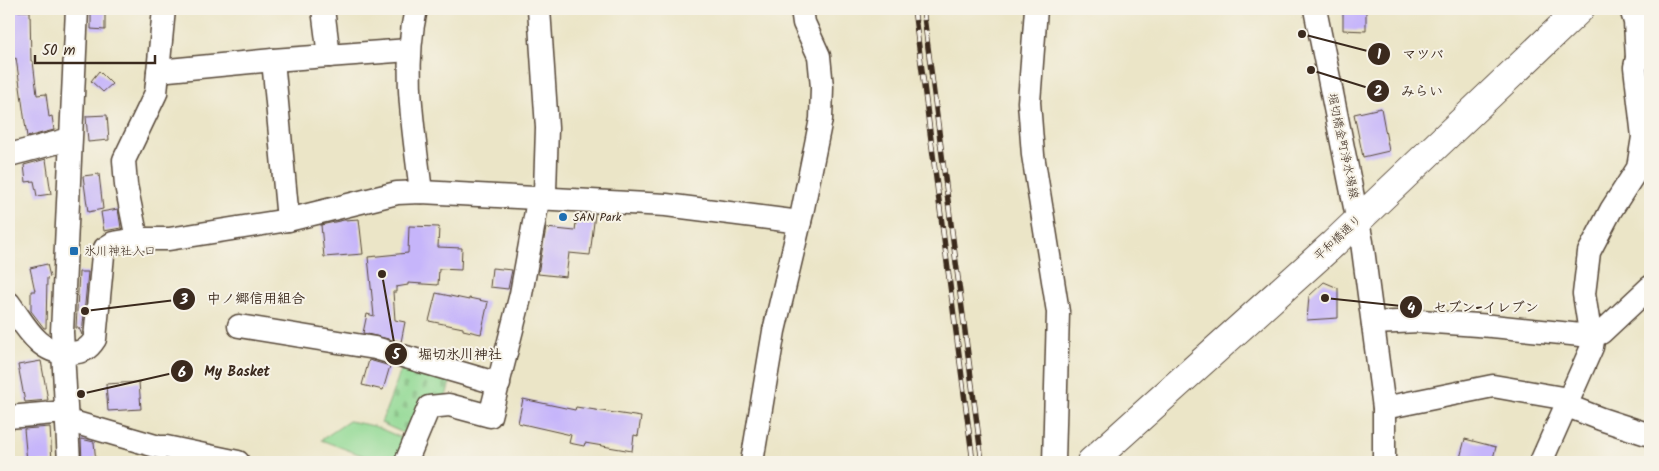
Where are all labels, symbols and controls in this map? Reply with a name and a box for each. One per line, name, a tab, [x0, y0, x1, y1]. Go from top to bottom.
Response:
scale bar	[35, 32, 155, 64]
text: 50 m	[42, 39, 76, 63]
callout: マツバ	[1367, 39, 1454, 68]
text: 1	[1377, 43, 1382, 67]
text: マツバ	[1402, 44, 1444, 66]
callout: みらい	[1366, 77, 1453, 106]
text: 2	[1374, 80, 1383, 104]
text: みらい	[1401, 81, 1443, 103]
street label: 堀切橋金町浄水場線	[1322, 91, 1364, 201]
place label: SAN Park	[573, 208, 622, 227]
marker: SAN Park	[557, 211, 569, 223]
street label: 平和橋通り	[1310, 211, 1366, 265]
place label: 氷川神社入口	[84, 242, 156, 261]
marker: 氷川神社入口	[68, 245, 80, 257]
callout: 中ノ郷信用組合	[172, 284, 315, 313]
text: 3	[179, 288, 188, 312]
text: 中ノ郷信用組合	[207, 288, 305, 310]
callout: セブン-イレブン	[1399, 293, 1549, 322]
text: 4	[1407, 297, 1415, 321]
text: セブン-イレブン	[1433, 297, 1539, 319]
callout: 堀切氷川神社	[383, 339, 512, 368]
text: 5	[391, 343, 401, 367]
text: 堀切氷川神社	[418, 344, 502, 366]
callout: My Basket	[169, 357, 280, 386]
text: 6	[178, 361, 186, 385]
text: My Basket	[204, 361, 271, 383]

